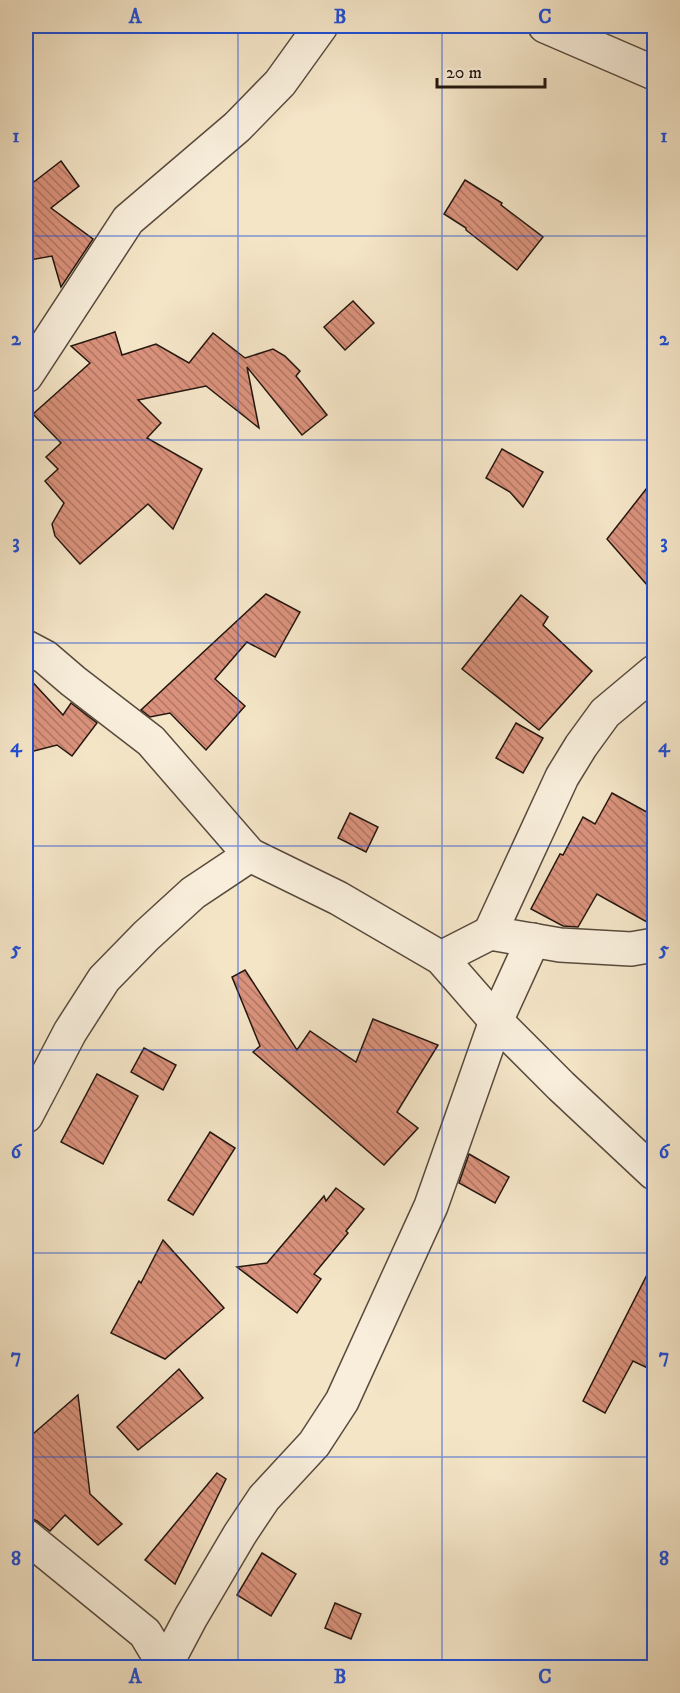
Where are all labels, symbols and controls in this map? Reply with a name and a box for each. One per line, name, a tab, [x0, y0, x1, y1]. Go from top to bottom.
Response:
text: A	[128, 5, 143, 30]
text: B	[334, 5, 346, 30]
text: C	[538, 5, 552, 30]
scale bar	[437, 51, 545, 89]
text: 20 m	[446, 62, 482, 84]
text: 1	[12, 124, 20, 149]
text: 1	[660, 124, 668, 149]
text: 2	[11, 327, 22, 352]
text: 2	[659, 327, 670, 352]
text: 3	[12, 530, 20, 555]
text: 3	[660, 530, 668, 555]
text: 4	[10, 734, 23, 759]
text: 4	[658, 734, 671, 759]
text: 5	[10, 937, 21, 962]
text: 5	[658, 937, 669, 962]
text: 6	[11, 1140, 23, 1165]
text: 6	[659, 1140, 671, 1165]
text: 7	[11, 1344, 21, 1369]
text: 7	[659, 1344, 669, 1369]
text: 8	[11, 1547, 21, 1572]
text: 8	[659, 1547, 669, 1572]
text: A	[128, 1665, 143, 1690]
text: B	[334, 1665, 346, 1690]
text: C	[538, 1665, 552, 1690]

